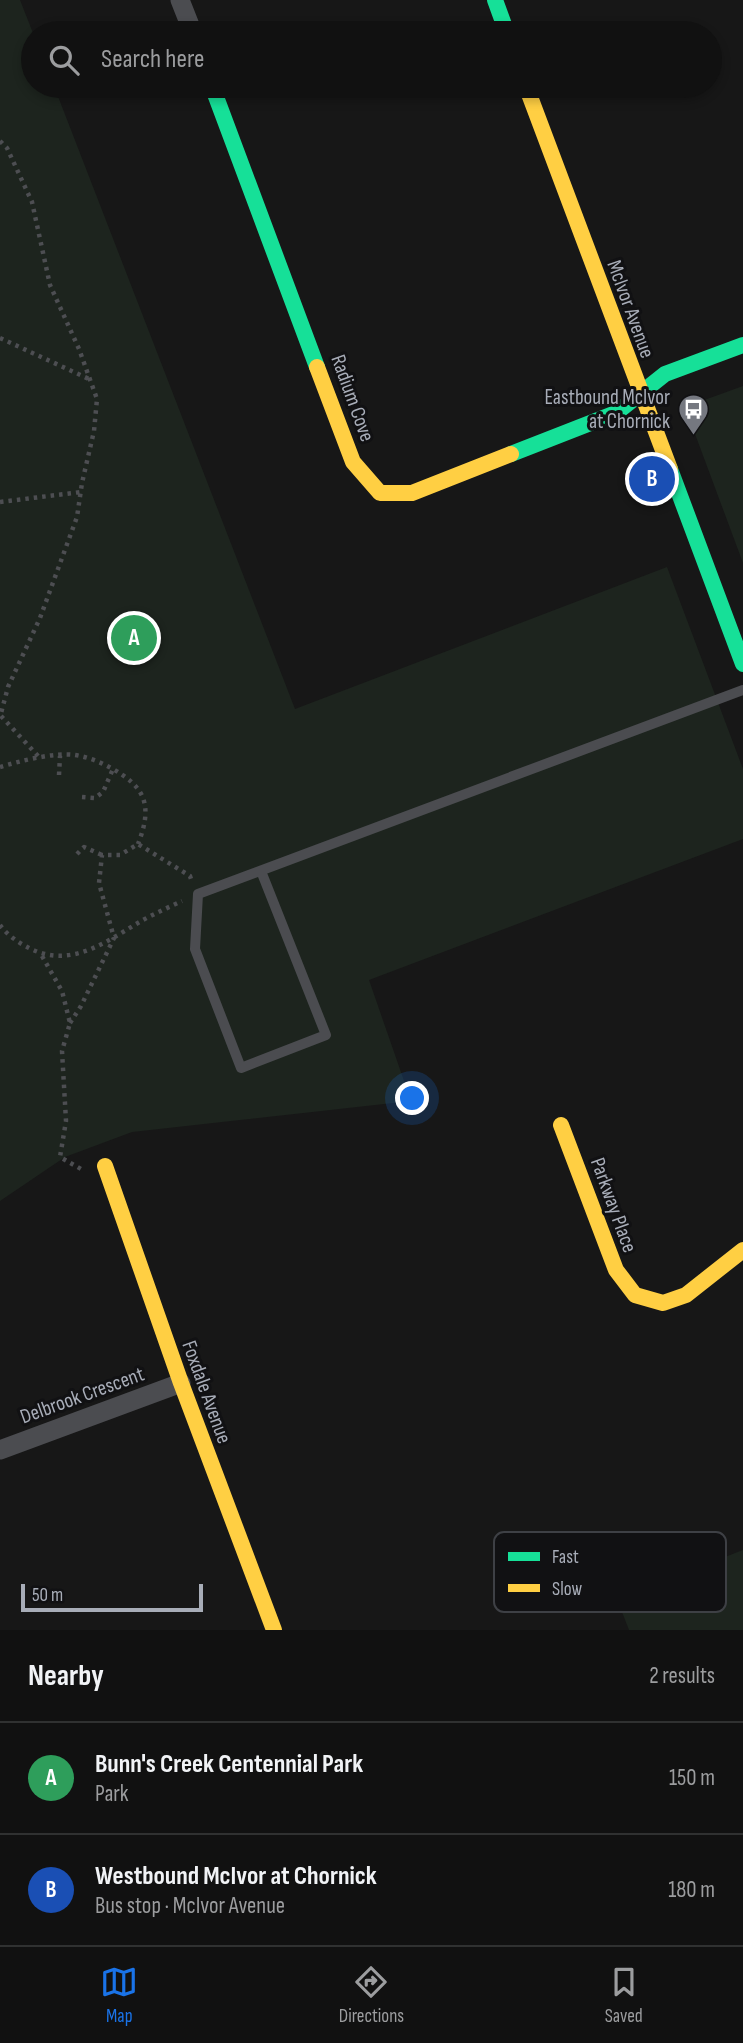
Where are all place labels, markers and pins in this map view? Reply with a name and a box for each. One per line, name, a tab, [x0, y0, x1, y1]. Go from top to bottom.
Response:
place label: Eastbound McIvor at Chornick	[545, 385, 670, 434]
bus stop icon: Eastbound McIvor at Chornick	[676, 392, 710, 436]
pin: B	[629, 453, 675, 505]
pin: A	[111, 612, 157, 664]

